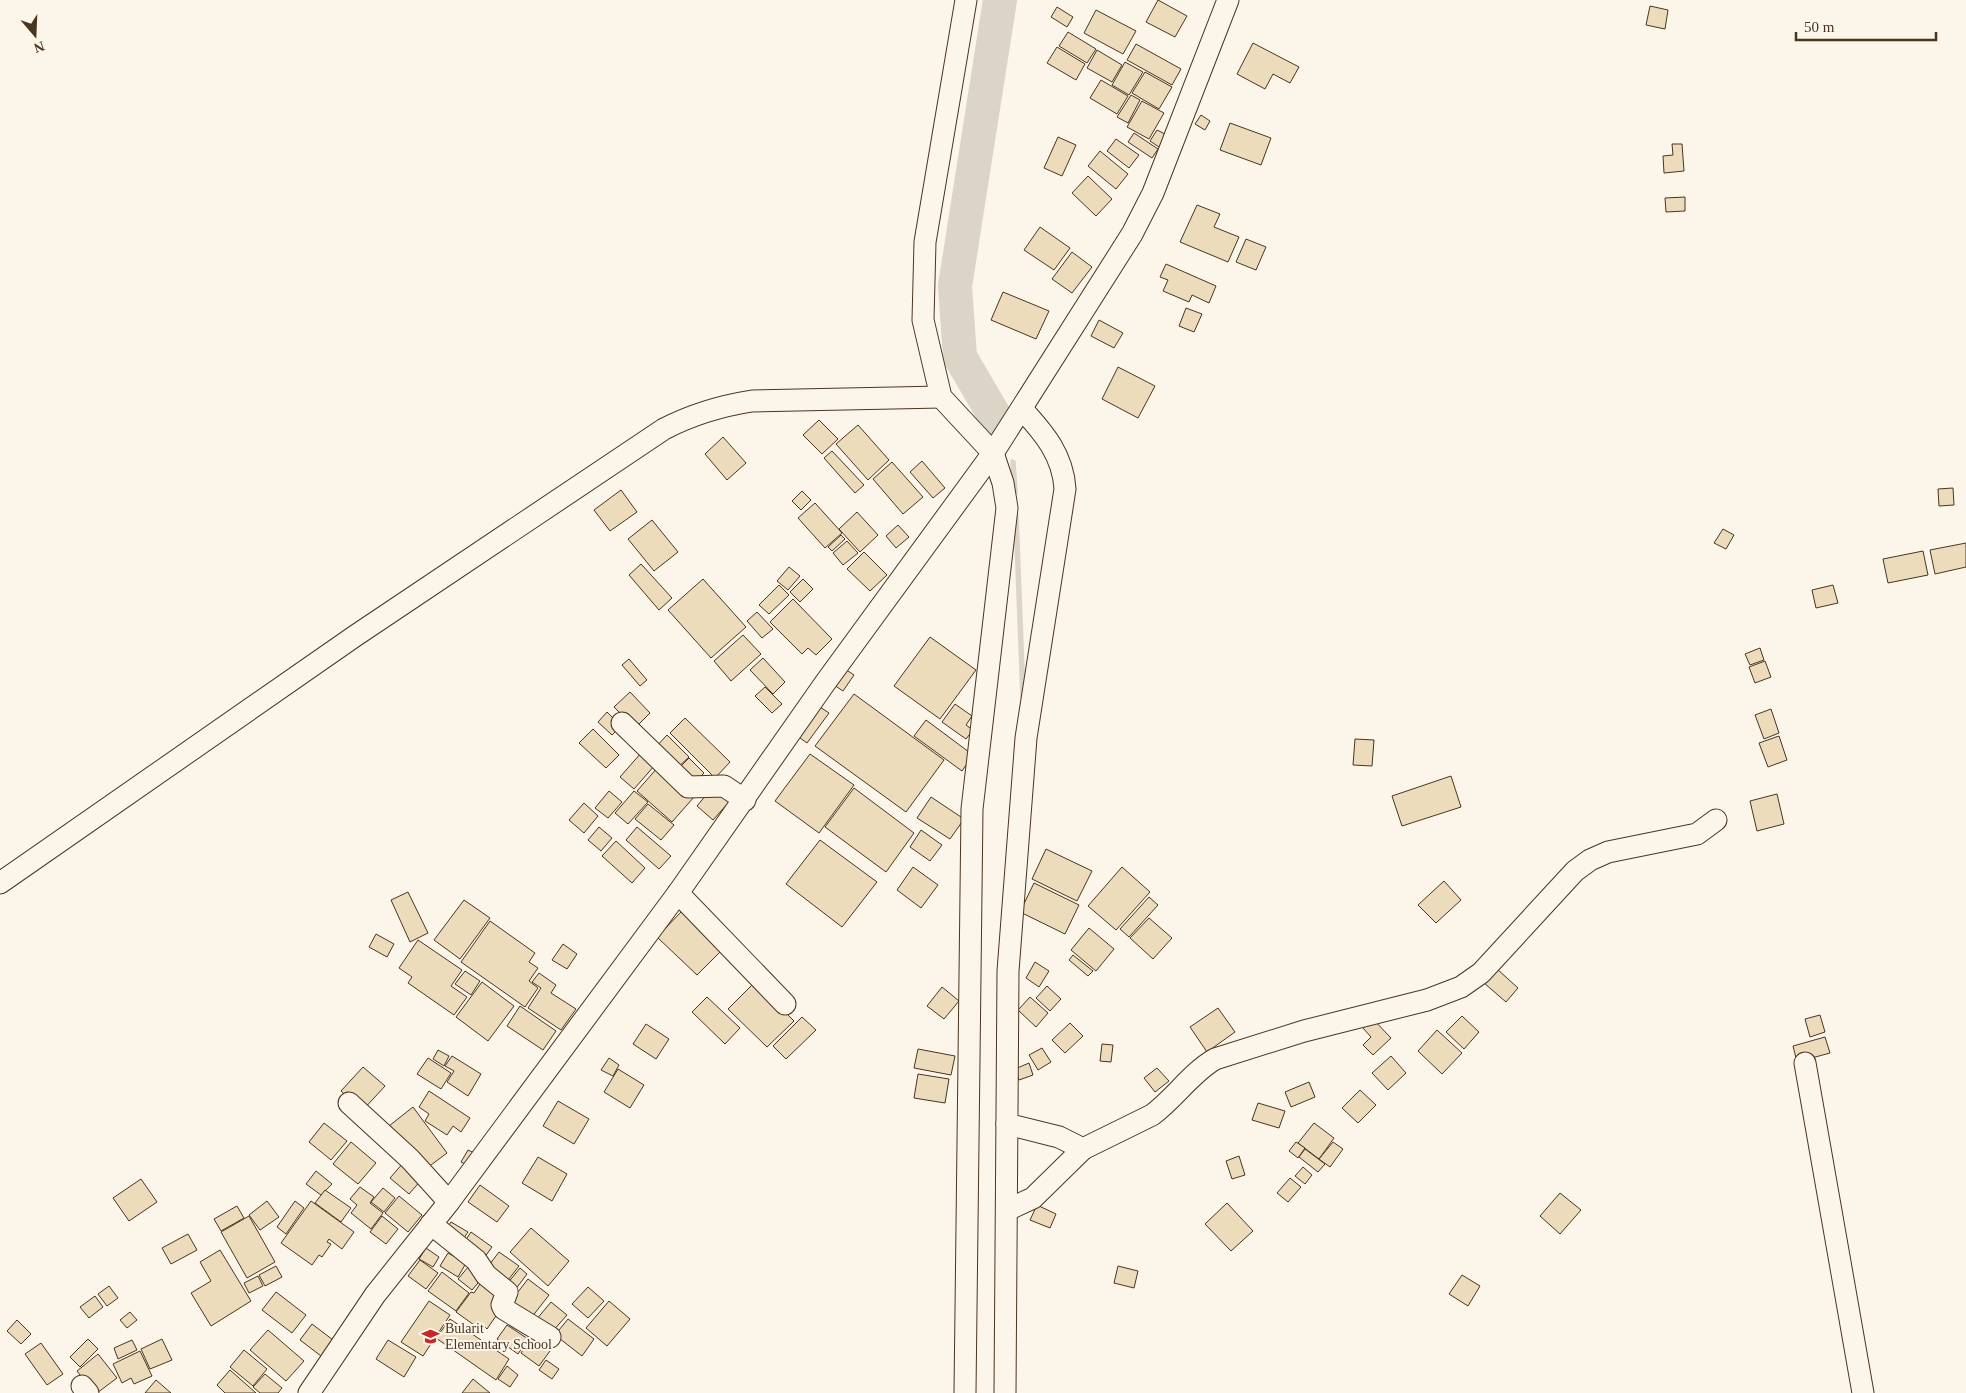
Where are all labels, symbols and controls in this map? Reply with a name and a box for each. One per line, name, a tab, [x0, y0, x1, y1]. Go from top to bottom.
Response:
north arrow	[10, 10, 60, 60]
scale bar	[1796, 10, 1936, 42]
text: 50 m	[1804, 19, 1835, 35]
text: N	[32, 38, 46, 56]
place label: Bularit Elementary School	[445, 1321, 552, 1352]
school or university icon: Bularit Elementary School	[421, 1326, 441, 1346]

